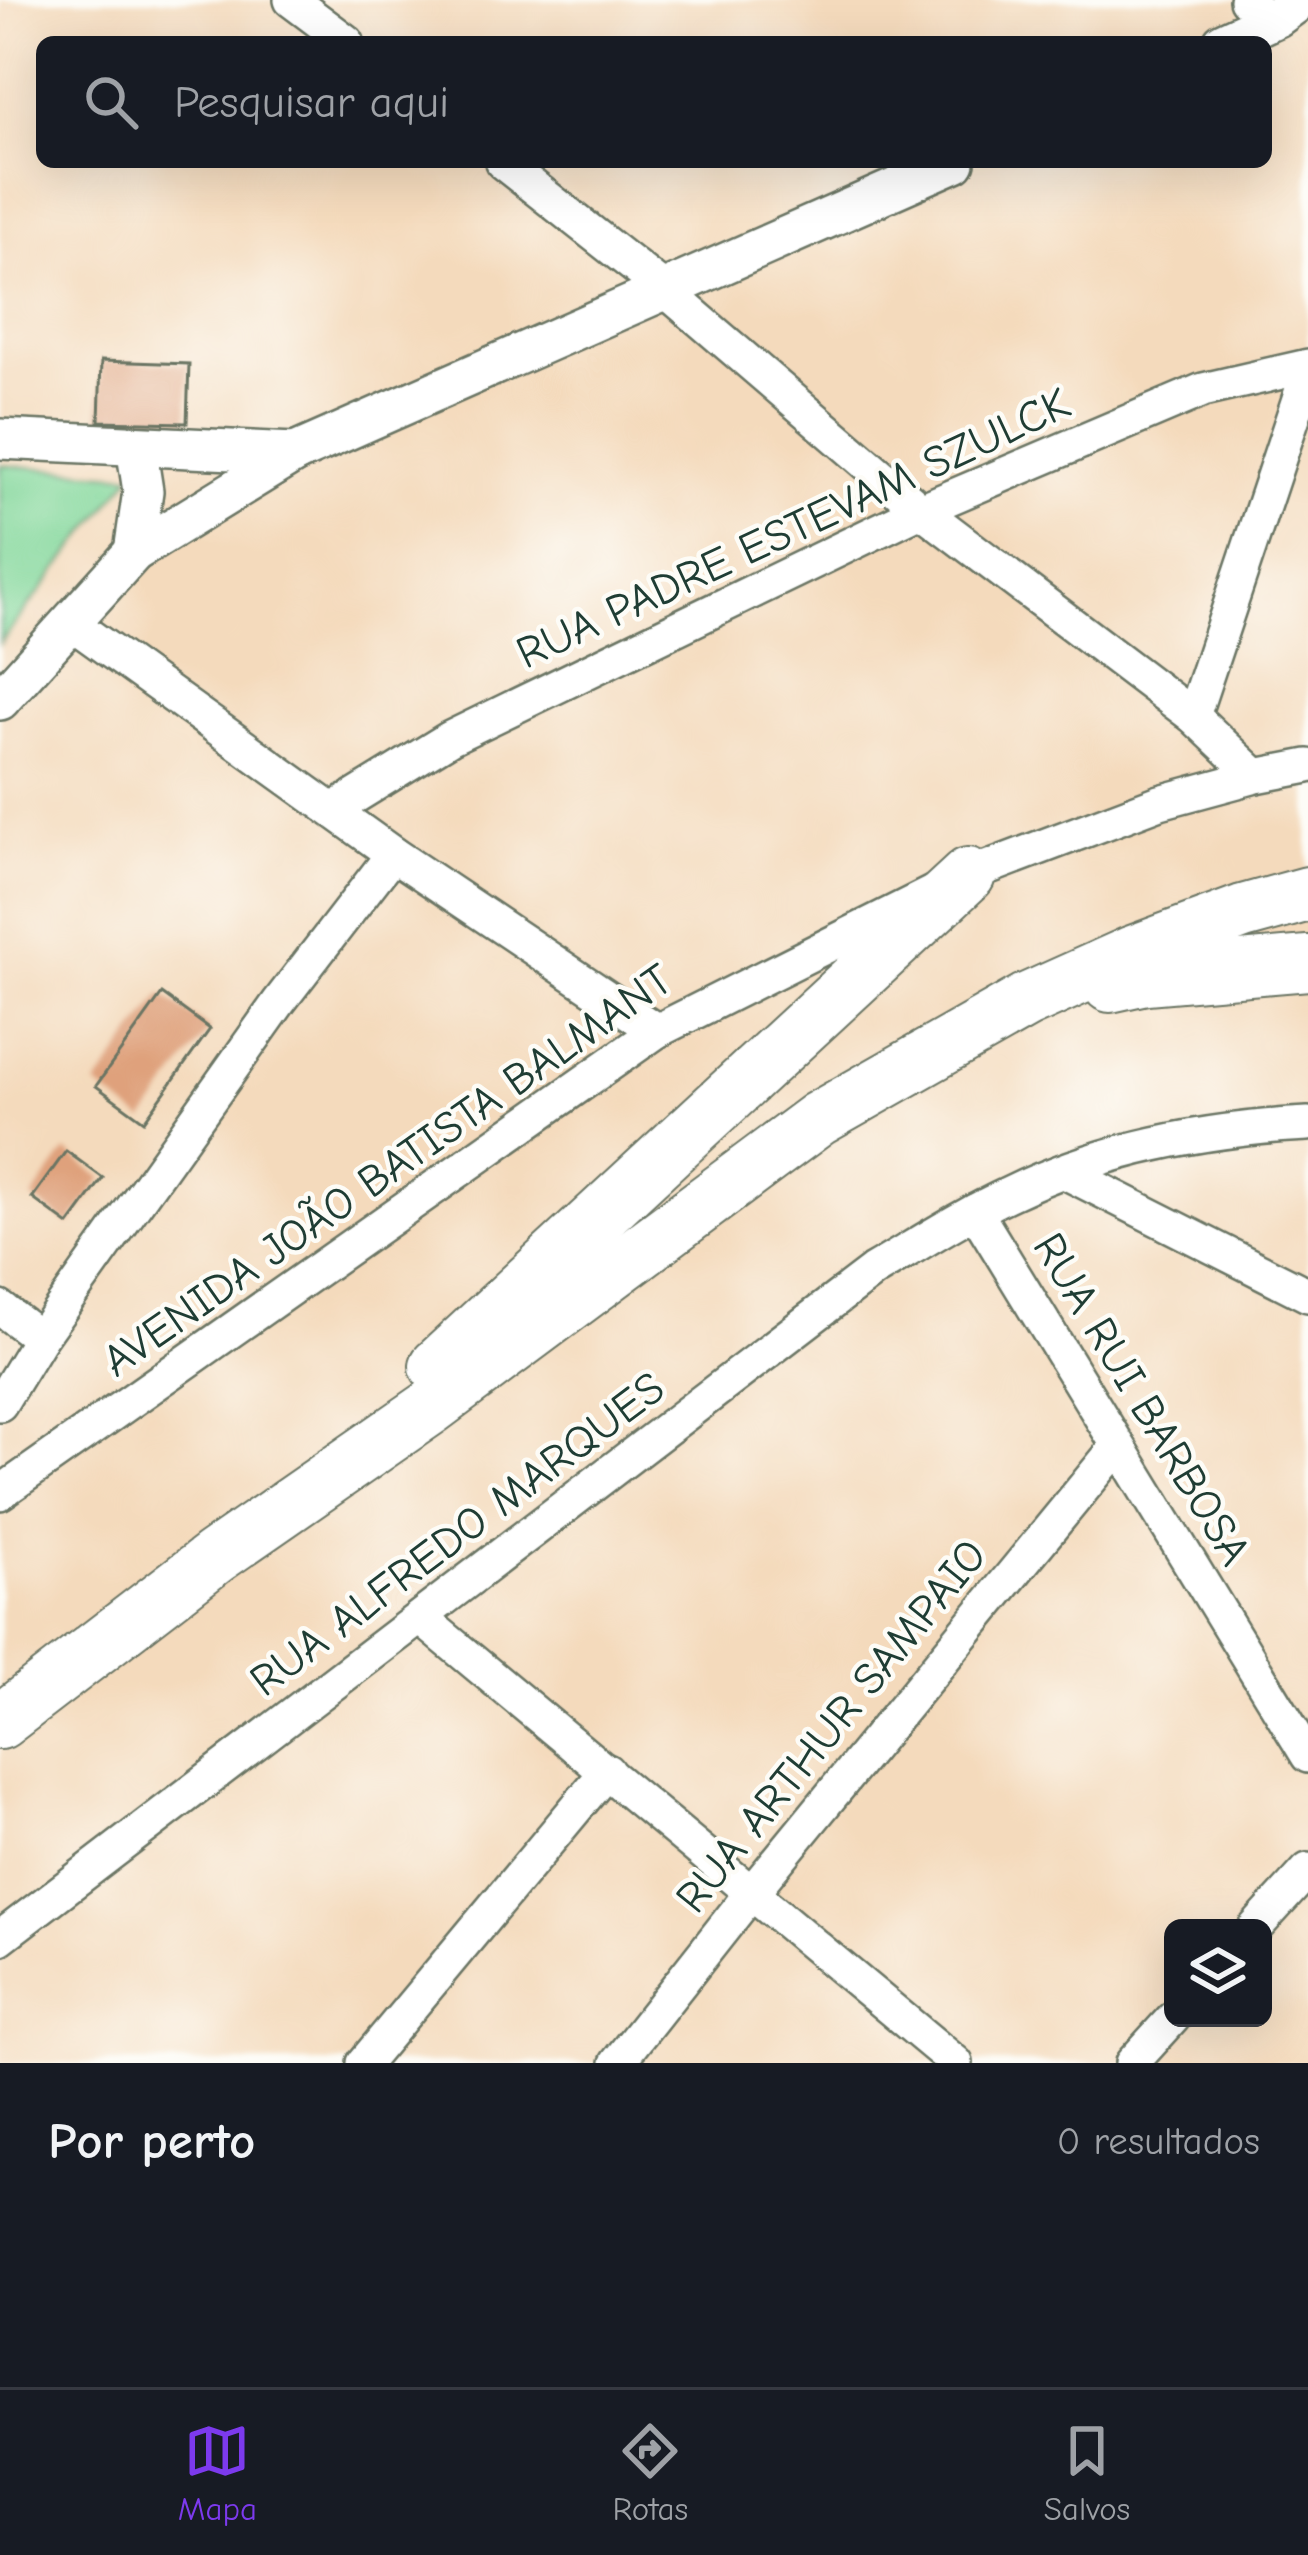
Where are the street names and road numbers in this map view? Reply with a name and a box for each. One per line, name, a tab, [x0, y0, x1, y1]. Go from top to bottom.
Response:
street label: RUA PADRE ESTEVAM SZULCK	[508, 377, 1078, 679]
street label: AVENIDA JOÃO BATISTA BALMANT	[93, 953, 682, 1387]
street label: RUA RUI BARBOSA	[1022, 1224, 1262, 1574]
street label: RUA ALFREDO MARQUES	[240, 1361, 674, 1707]
street label: RUA ARTHUR SAMPAIO	[665, 1529, 997, 1923]

